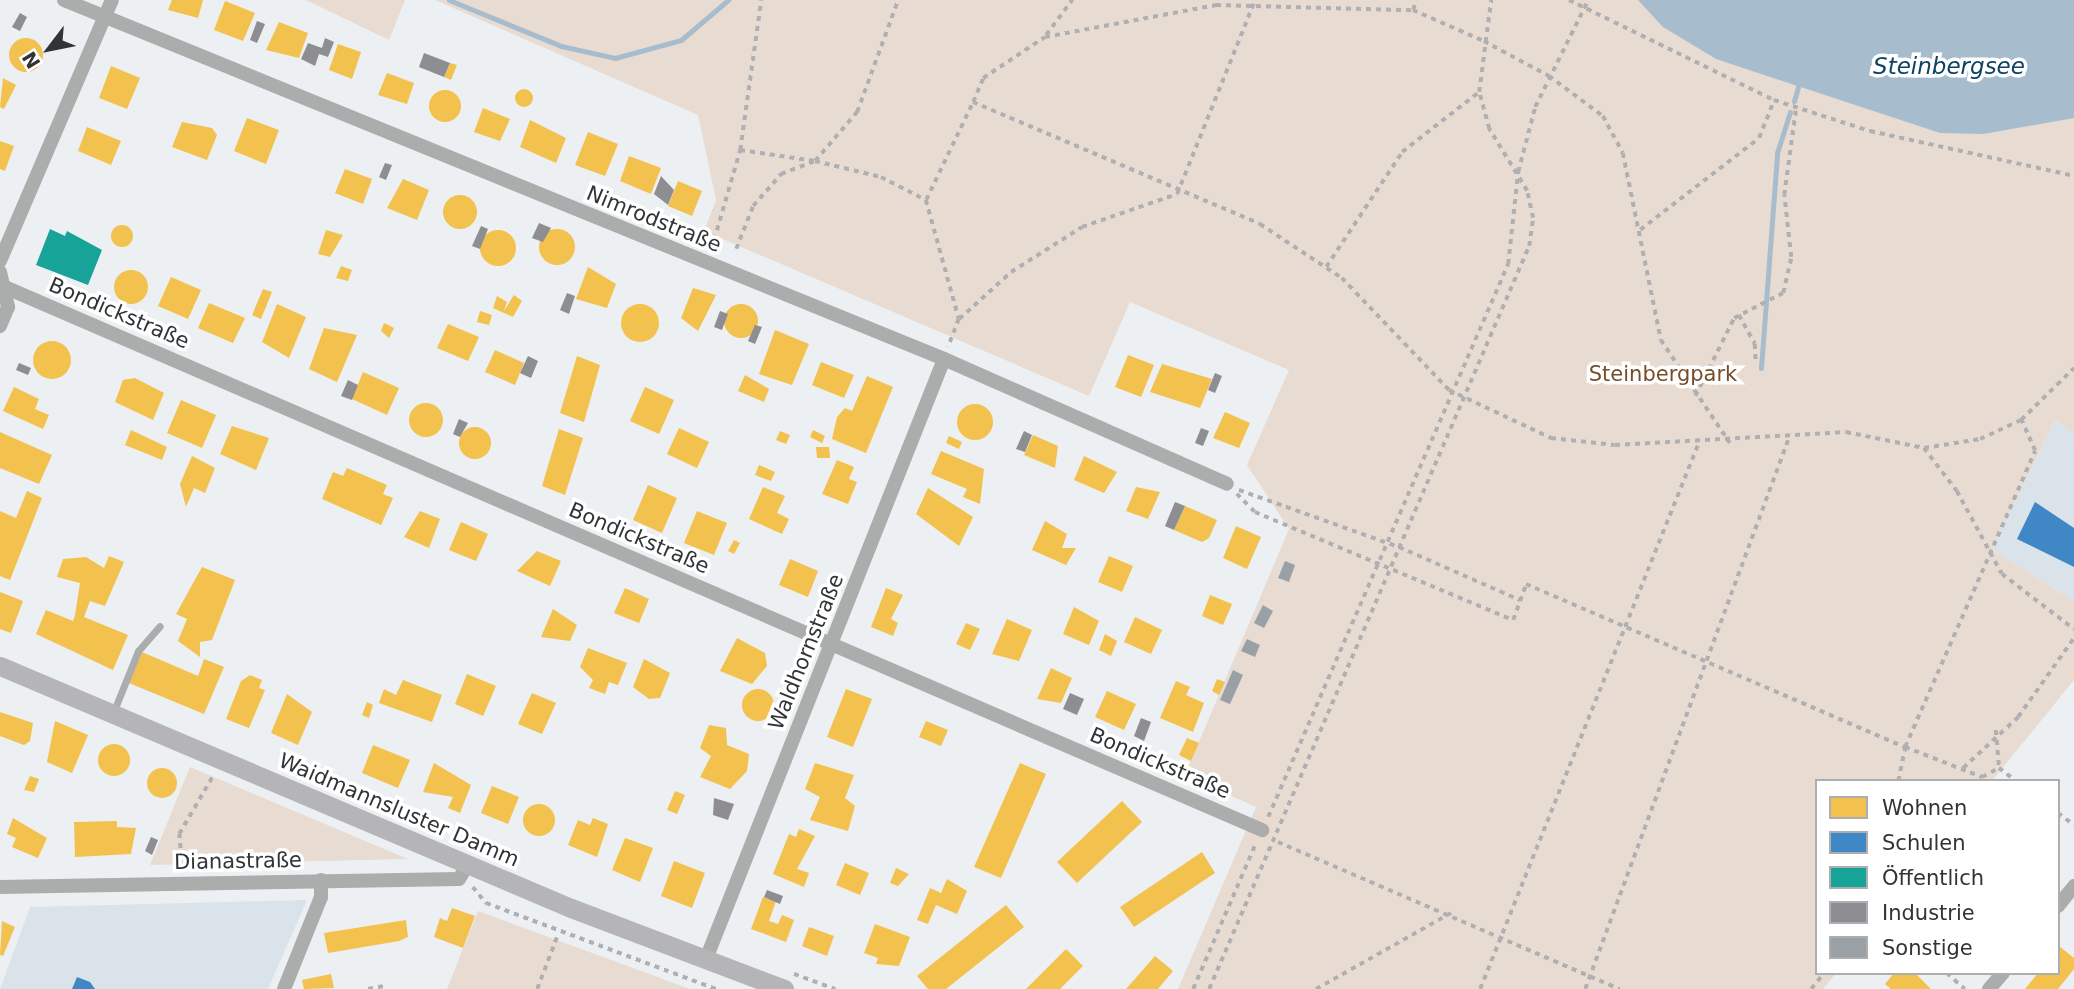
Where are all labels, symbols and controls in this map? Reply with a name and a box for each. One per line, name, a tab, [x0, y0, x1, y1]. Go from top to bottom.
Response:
north arrow	[14, 14, 84, 84]
text: N	[18, 48, 45, 73]
water label: Steinbergsee	[1873, 52, 2025, 80]
street label: Nimrodstraße	[583, 181, 725, 257]
street label: Bondickstraße	[45, 272, 193, 354]
park label: Steinbergpark	[1589, 361, 1737, 387]
street label: Bondickstraße	[565, 497, 713, 579]
street label: Waldhornstraße	[763, 570, 849, 734]
street label: Bondickstraße	[1086, 722, 1234, 804]
street label: Waidmannsluster Damm	[275, 748, 523, 872]
legend	[1815, 779, 2060, 975]
text: Wohnen	[1882, 796, 1967, 820]
text: Schulen	[1882, 831, 1966, 855]
street label: Dianastraße	[174, 847, 302, 875]
text: Öffentlich	[1882, 866, 1984, 890]
text: Industrie	[1882, 901, 1975, 925]
text: Sonstige	[1882, 936, 1973, 960]

